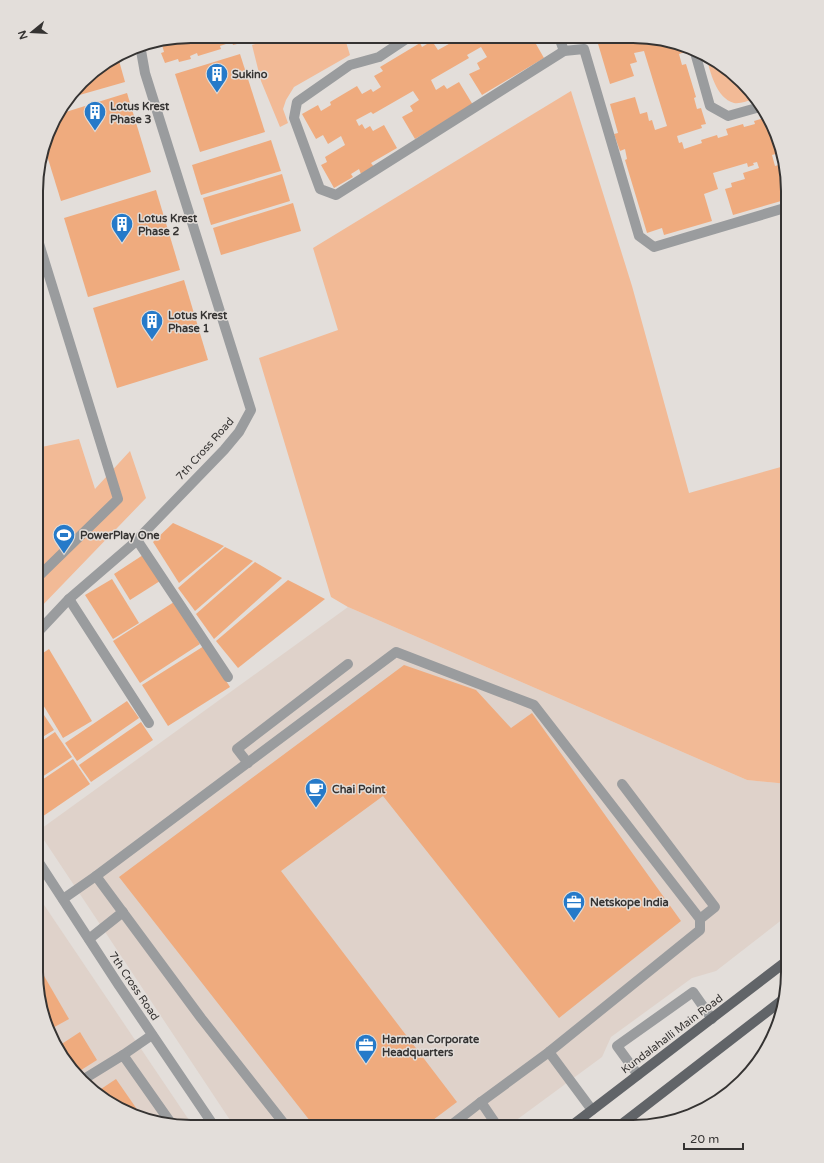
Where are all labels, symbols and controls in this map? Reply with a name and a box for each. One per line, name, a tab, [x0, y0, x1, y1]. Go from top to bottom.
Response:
north arrow	[12, 12, 52, 52]
text: N	[15, 29, 31, 41]
building icon: Sukino	[204, 61, 230, 94]
place label: Sukino	[232, 68, 268, 81]
building icon: Lotus Krest Phase 3	[82, 99, 108, 132]
place label: Lotus Krest Phase 3	[110, 100, 170, 126]
building icon: Lotus Krest Phase 2	[109, 211, 135, 244]
place label: Lotus Krest Phase 2	[138, 212, 198, 238]
building icon: Lotus Krest Phase 1	[139, 308, 165, 341]
place label: Lotus Krest Phase 1	[168, 309, 228, 335]
street label: 7th Cross Road	[173, 415, 237, 483]
sports icon: PowerPlay One	[51, 522, 77, 555]
place label: PowerPlay One	[80, 529, 160, 543]
cafe icon: Chai Point	[303, 776, 329, 809]
place label: Chai Point	[332, 783, 386, 796]
office icon: Netskope India	[561, 889, 587, 922]
place label: Netskope India	[590, 896, 669, 910]
street label: 7th Cross Road	[106, 949, 162, 1023]
street label: Kundalahalli Main Road	[619, 992, 725, 1076]
office icon: Harman Corporate Headquarters	[353, 1032, 379, 1065]
place label: Harman Corporate Headquarters	[382, 1033, 480, 1060]
scale bar	[684, 1125, 743, 1151]
text: 20 m	[690, 1132, 719, 1146]

